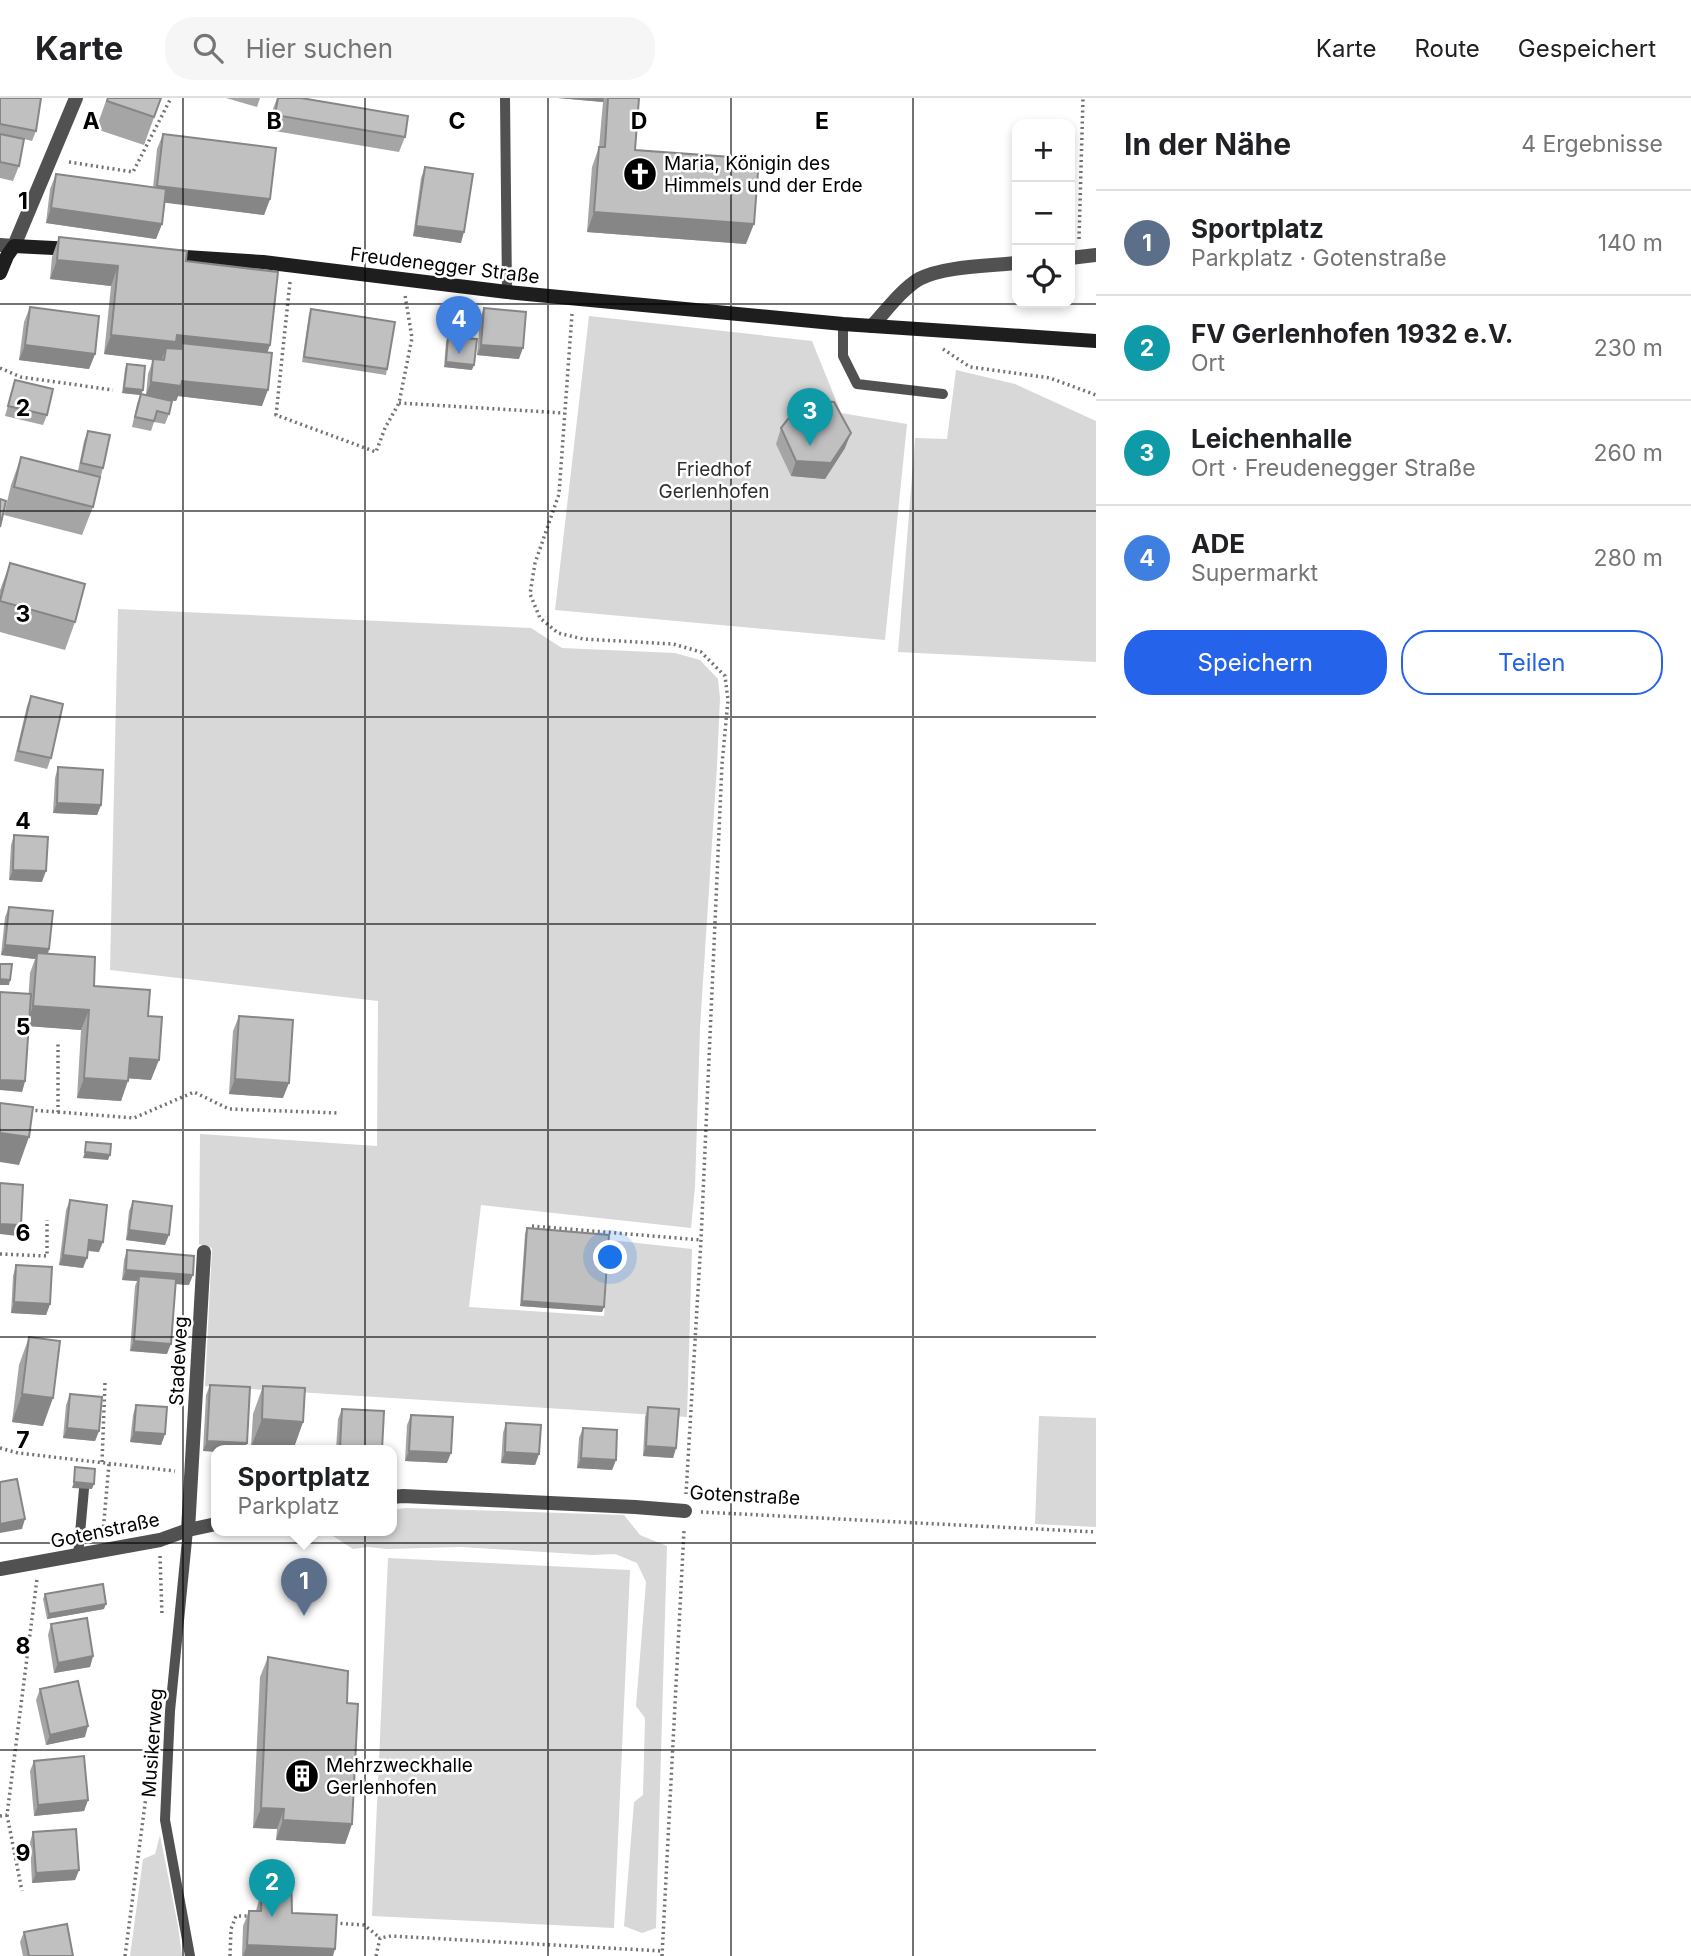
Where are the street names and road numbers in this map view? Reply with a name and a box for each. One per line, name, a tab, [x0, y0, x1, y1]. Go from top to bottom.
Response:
street label: Freudenegger Straße	[349, 242, 541, 289]
street label: Stadeweg	[165, 1316, 192, 1406]
street label: Gotenstraße	[689, 1481, 801, 1510]
street label: Gotenstraße	[49, 1508, 162, 1553]
street label: Musikerweg	[137, 1688, 168, 1798]

